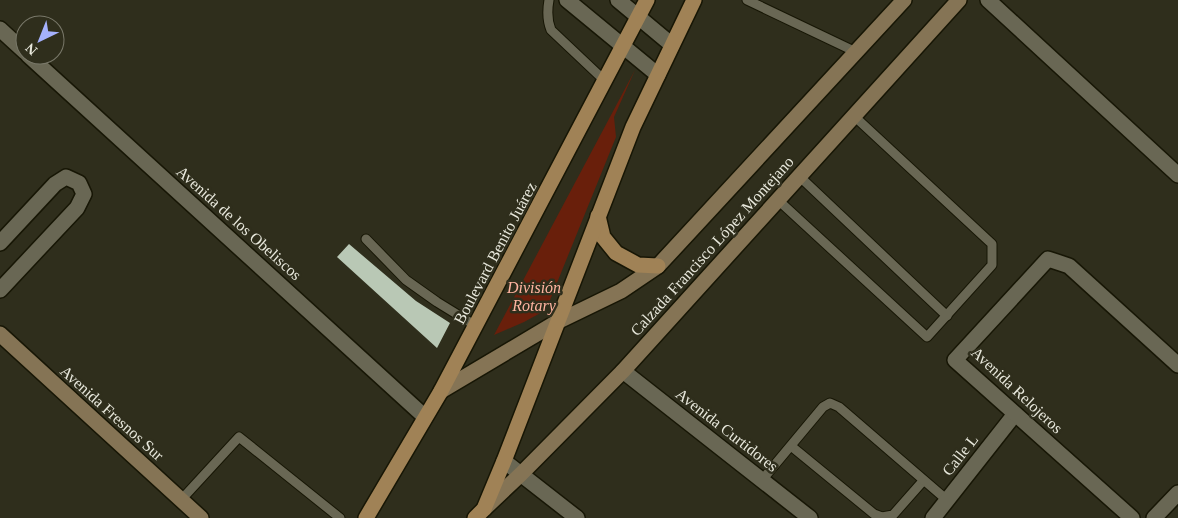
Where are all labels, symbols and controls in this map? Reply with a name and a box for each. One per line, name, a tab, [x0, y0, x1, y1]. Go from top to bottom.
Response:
north arrow	[15, 15, 65, 65]
text: N	[23, 40, 40, 58]
street label: Calzada Francisco López Montejano	[627, 153, 798, 340]
street label: Avenida de los Obeliscos	[173, 163, 305, 283]
street label: Boulevard Benito Juárez	[450, 179, 540, 327]
park label: División Rotary	[506, 279, 561, 315]
street label: Avenida Relojeros	[967, 343, 1066, 437]
street label: Avenida Fresnos Sur	[57, 362, 168, 464]
street label: Avenida Curtidores	[673, 385, 781, 475]
street label: Calle L	[939, 431, 981, 479]

